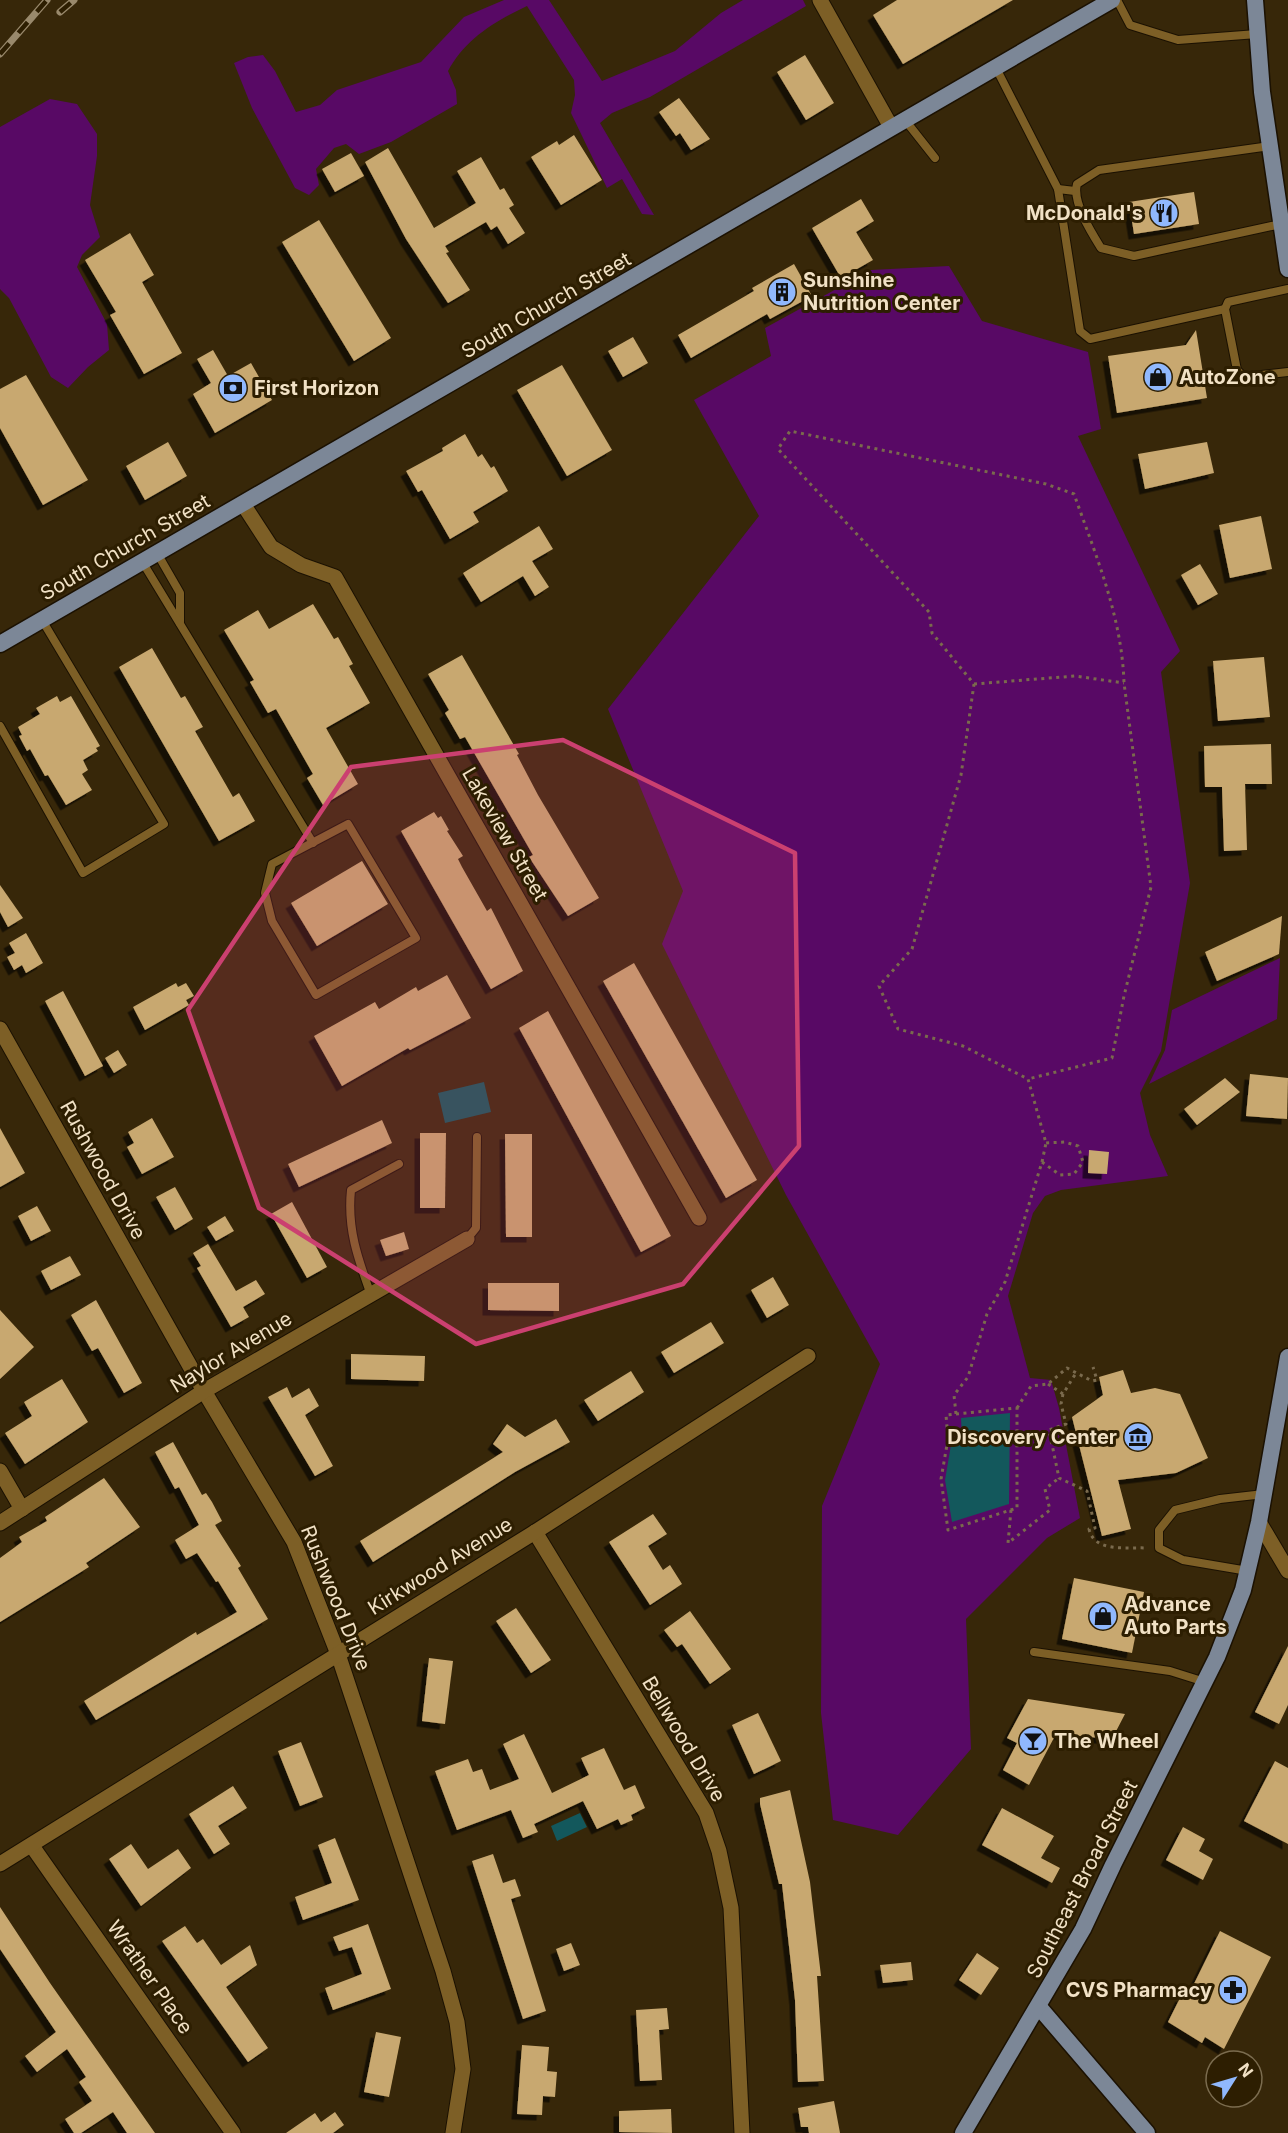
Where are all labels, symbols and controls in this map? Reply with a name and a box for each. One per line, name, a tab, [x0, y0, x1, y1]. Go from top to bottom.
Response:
restaurant icon: McDonald's	[1148, 197, 1180, 229]
place label: McDonald's	[1026, 201, 1143, 225]
street label: South Church Street	[457, 247, 635, 363]
place label: Sunshine Nutrition Center	[803, 268, 960, 315]
building icon: Sunshine Nutrition Center	[766, 276, 798, 308]
shop icon: AutoZone	[1142, 361, 1174, 393]
place label: AutoZone	[1179, 365, 1276, 389]
bank icon: First Horizon	[217, 372, 249, 404]
place label: First Horizon	[254, 376, 379, 400]
street label: South Church Street	[36, 489, 214, 605]
street label: Lakeview Street	[457, 763, 553, 905]
street label: Rushwood Drive	[55, 1097, 151, 1243]
street label: Naylor Avenue	[166, 1306, 296, 1398]
museum icon: Discovery Center	[1122, 1421, 1154, 1453]
place label: Discovery Center	[947, 1425, 1117, 1449]
street label: Kirkwood Avenue	[363, 1512, 517, 1620]
street label: Rushwood Drive	[296, 1522, 376, 1674]
place label: Advance Auto Parts	[1124, 1592, 1227, 1639]
shop icon: Advance Auto Parts	[1087, 1600, 1119, 1632]
street label: Bellwood Drive	[637, 1672, 731, 1806]
bar icon: The Wheel	[1017, 1725, 1049, 1757]
place label: The Wheel	[1054, 1729, 1159, 1753]
street label: Southeast Broad Street	[1022, 1776, 1143, 1982]
street label: Wrather Place	[102, 1916, 198, 2038]
pharmacy icon: CVS Pharmacy	[1217, 1974, 1249, 2006]
place label: CVS Pharmacy	[1066, 1978, 1212, 2002]
north arrow	[1204, 2049, 1264, 2109]
text: N	[1234, 2059, 1258, 2081]

